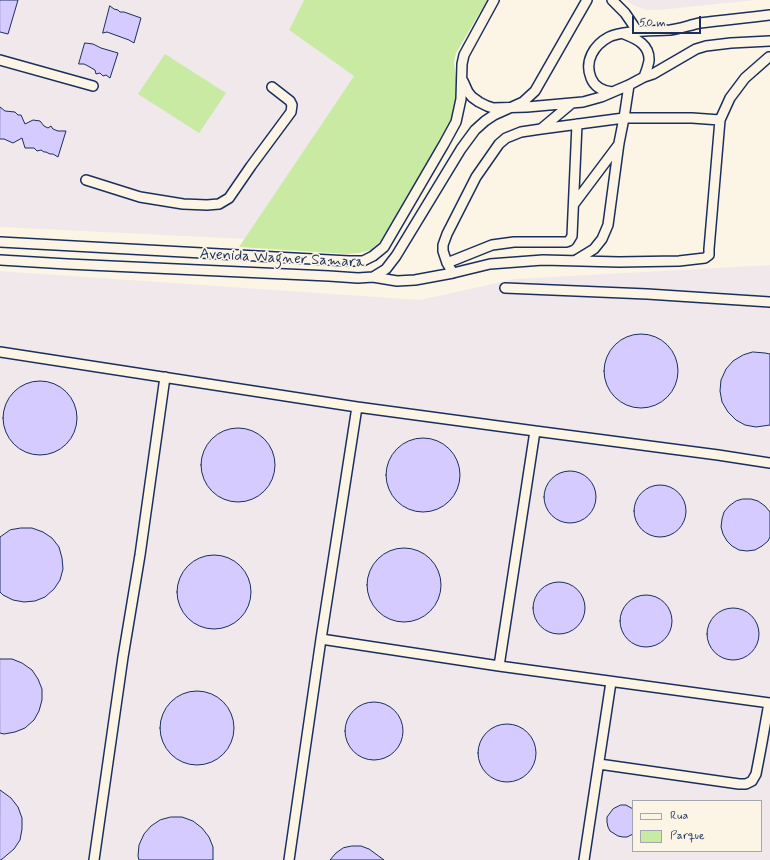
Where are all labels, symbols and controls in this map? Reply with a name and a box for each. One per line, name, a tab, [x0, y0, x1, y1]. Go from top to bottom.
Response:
scale bar	[634, 8, 703, 34]
text: 50 m	[639, 15, 666, 31]
street label: Avenida Wagner Samara	[199, 246, 365, 272]
legend	[632, 800, 762, 852]
text: Rua	[670, 808, 688, 824]
text: Parque	[670, 828, 705, 844]

